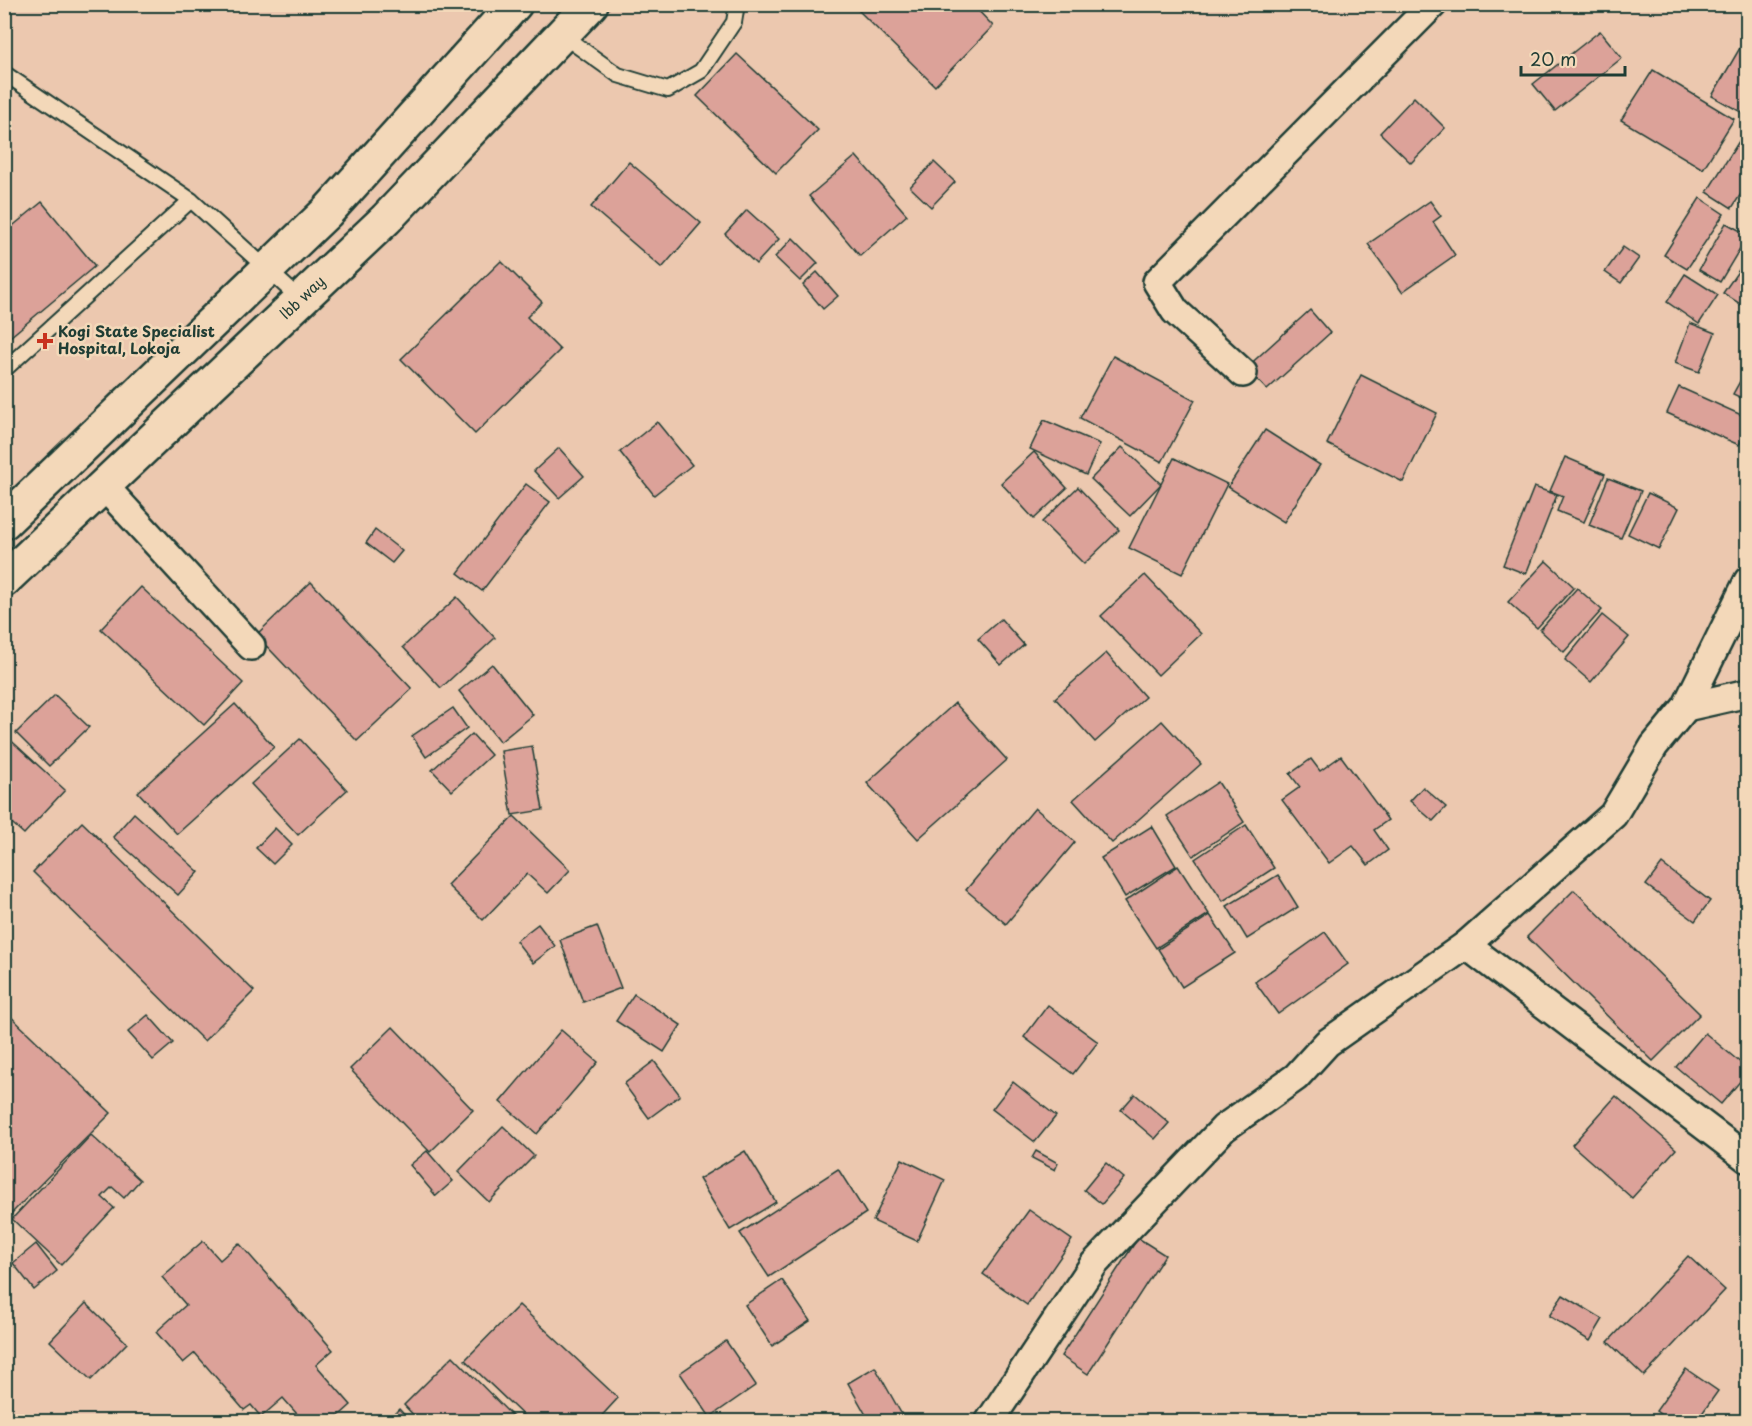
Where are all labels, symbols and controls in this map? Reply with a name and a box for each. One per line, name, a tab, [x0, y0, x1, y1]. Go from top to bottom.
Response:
scale bar	[1521, 39, 1624, 77]
text: 20 m	[1530, 45, 1576, 72]
street label: Ibb way	[274, 269, 330, 324]
place label: Kogi State Specialist Hospital, Lokoja	[58, 319, 215, 359]
marker: Kogi State Specialist Hospital, Lokoja	[36, 332, 54, 350]

